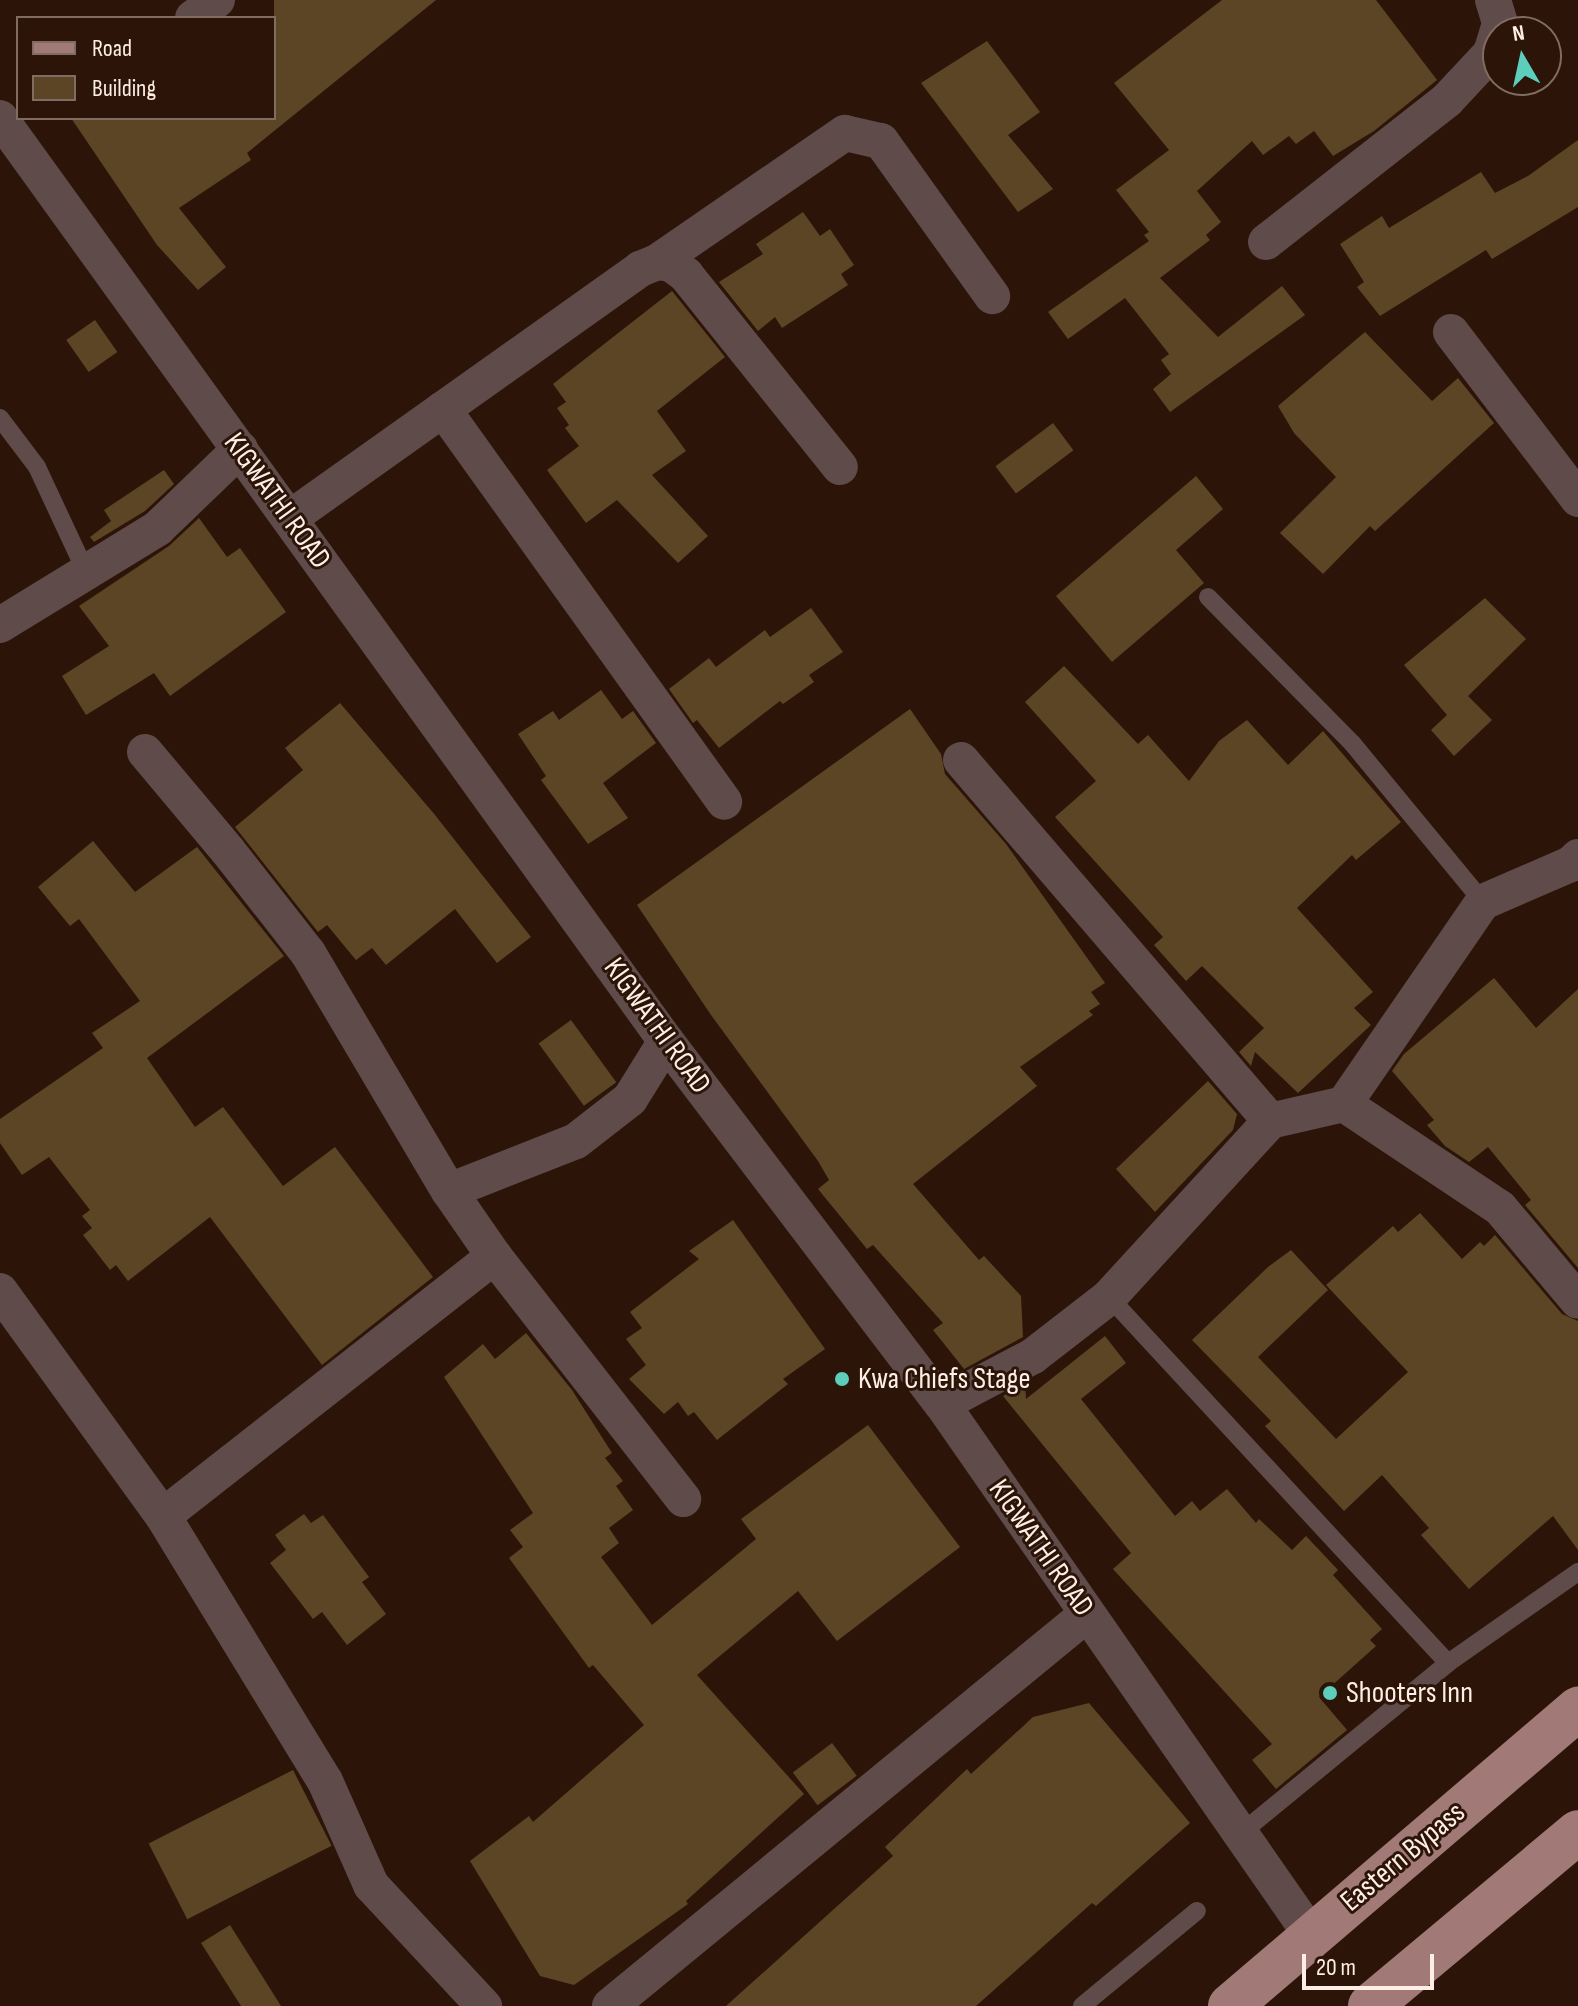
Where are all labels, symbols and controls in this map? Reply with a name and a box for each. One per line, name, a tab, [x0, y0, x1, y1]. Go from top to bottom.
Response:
legend	[16, 16, 276, 120]
north arrow	[1482, 16, 1562, 96]
text: N	[1511, 20, 1526, 48]
text: Road	[92, 34, 132, 63]
text: Building	[92, 74, 156, 103]
street label: KIGWATHI ROAD	[216, 426, 338, 576]
street label: KIGWATHI ROAD	[596, 951, 718, 1101]
place label: Kwa Chiefs Stage	[858, 1361, 1030, 1397]
marker: Kwa Chiefs Stage	[833, 1370, 851, 1388]
street label: KIGWATHI ROAD	[981, 1473, 1101, 1623]
place label: Shooters Inn	[1346, 1675, 1473, 1711]
marker: Shooters Inn	[1321, 1684, 1339, 1702]
street label: Eastern Bypass	[1333, 1795, 1473, 1919]
scale bar	[1306, 1938, 1438, 1988]
text: 20 m	[1316, 1953, 1356, 1982]

